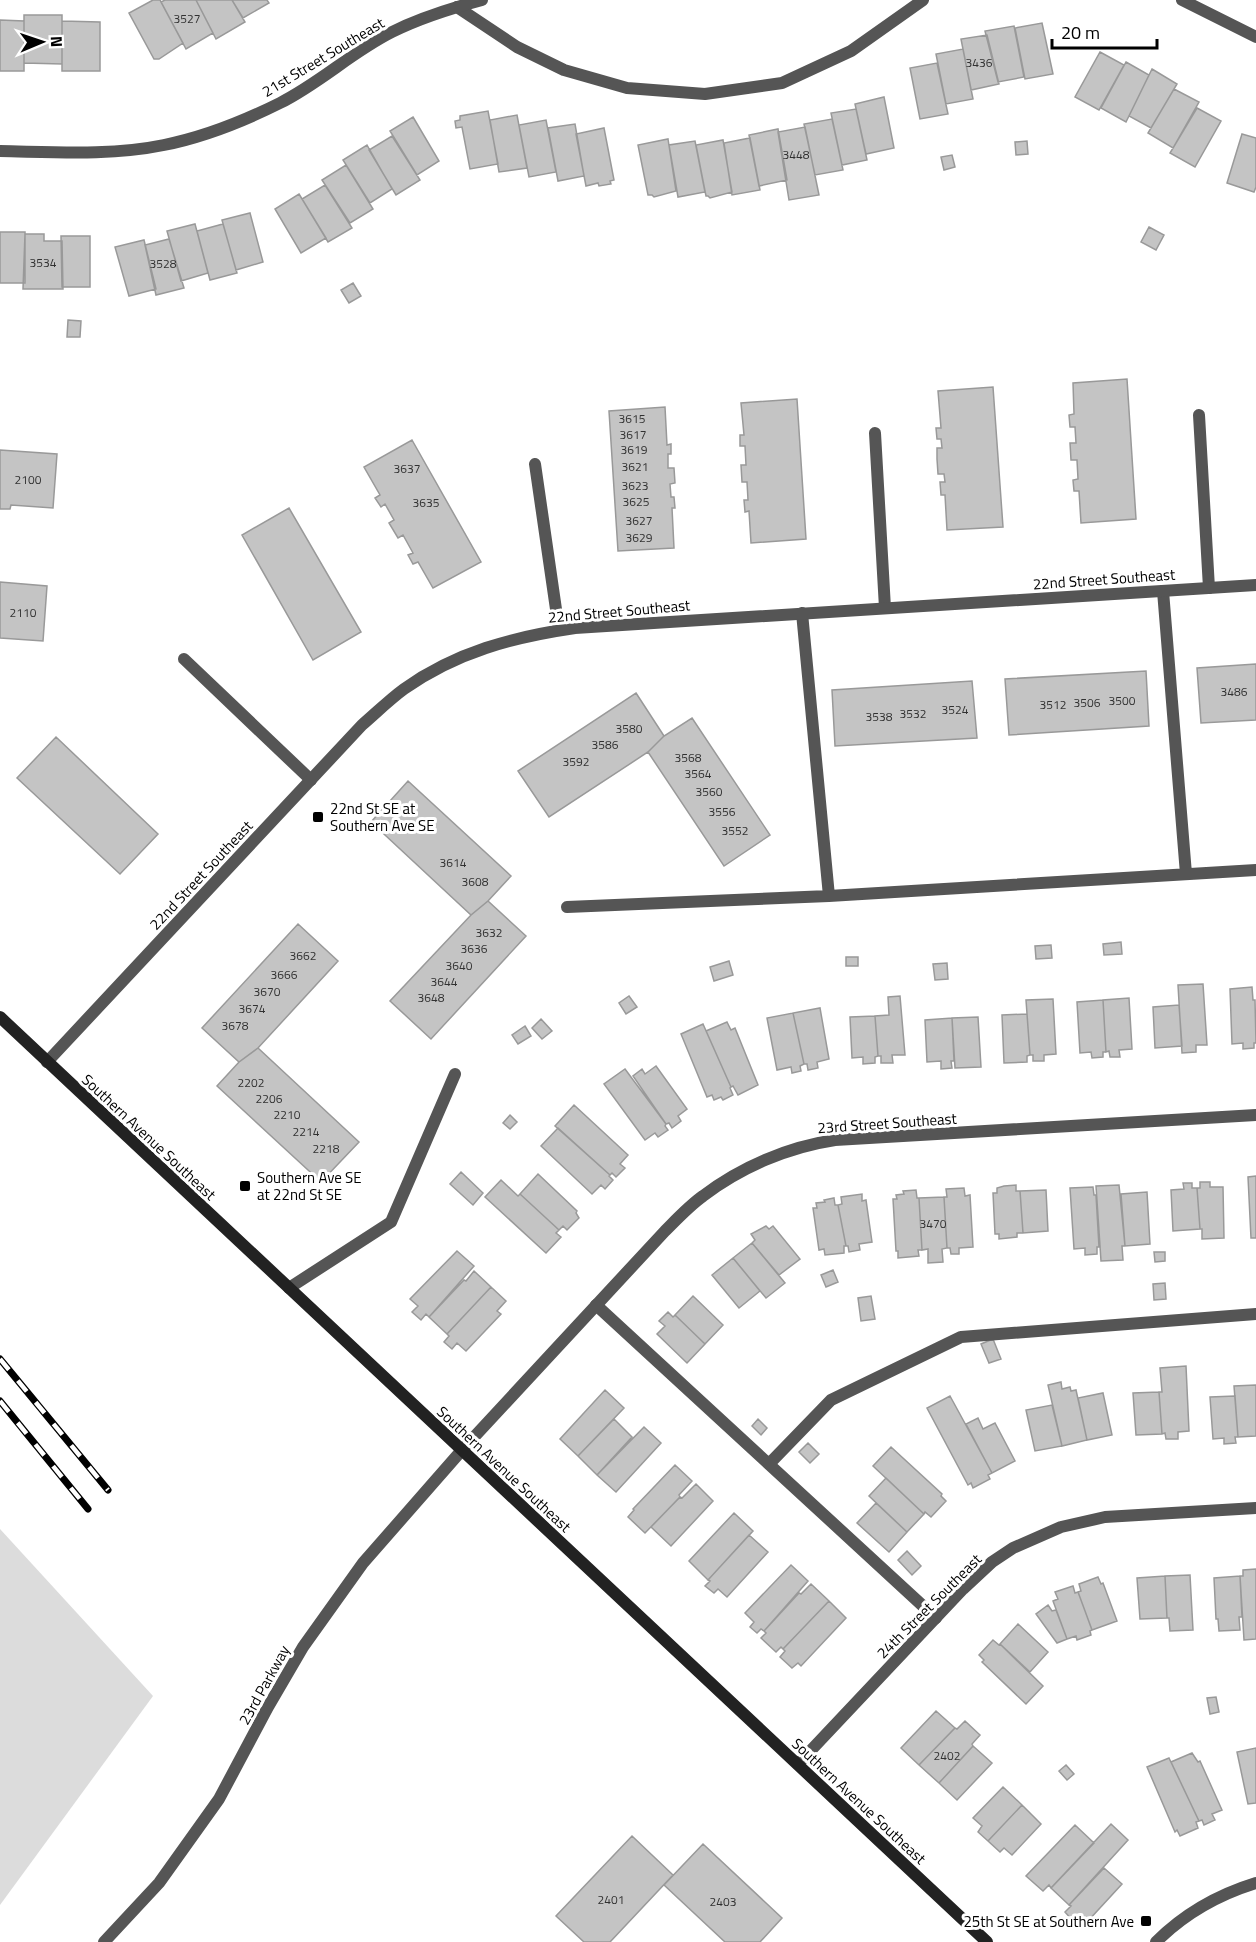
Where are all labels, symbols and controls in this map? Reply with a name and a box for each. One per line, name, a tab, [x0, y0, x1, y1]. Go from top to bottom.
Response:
house number: 3527	[174, 9, 200, 28]
street label: 21st Street Southeast	[258, 11, 389, 103]
north arrow	[12, 12, 72, 72]
scale bar	[1052, 12, 1157, 50]
text: 20 m	[1061, 19, 1100, 46]
text: N	[45, 36, 69, 47]
house number: 3436	[966, 53, 993, 72]
house number: 3448	[783, 145, 810, 164]
house number: 3534	[30, 253, 57, 272]
house number: 3528	[150, 254, 177, 273]
house number: 3615	[619, 409, 646, 428]
house number: 3617	[620, 425, 646, 444]
house number: 3619	[621, 440, 648, 459]
house number: 3621	[622, 457, 648, 476]
house number: 3637	[394, 459, 420, 478]
house number: 2100	[15, 470, 42, 489]
house number: 3623	[622, 476, 648, 495]
house number: 3625	[623, 492, 650, 511]
house number: 3635	[413, 493, 440, 512]
house number: 3627	[626, 511, 652, 530]
house number: 3629	[626, 528, 653, 547]
street label: 22nd Street Southeast	[1032, 562, 1177, 595]
street label: 22nd Street Southeast	[547, 593, 692, 629]
house number: 2110	[10, 603, 37, 622]
house number: 3486	[1221, 682, 1248, 701]
house number: 3500	[1109, 691, 1136, 710]
house number: 3506	[1074, 693, 1101, 712]
house number: 3512	[1040, 695, 1066, 714]
house number: 3524	[942, 700, 969, 719]
house number: 3532	[900, 704, 926, 723]
house number: 3538	[866, 707, 893, 726]
house number: 3580	[616, 719, 643, 738]
house number: 3586	[592, 735, 619, 754]
house number: 3568	[675, 748, 702, 767]
house number: 3592	[563, 752, 589, 771]
house number: 3564	[685, 764, 712, 783]
house number: 3560	[696, 782, 723, 801]
place label: 22nd St SE at Southern Ave SE	[330, 797, 435, 837]
house number: 3556	[709, 802, 736, 821]
marker: 22nd St SE at Southern Ave SE	[311, 810, 325, 824]
street label: 22nd Street Southeast	[144, 814, 259, 935]
house number: 3552	[722, 821, 748, 840]
house number: 3614	[440, 853, 467, 872]
house number: 3608	[462, 872, 489, 891]
house number: 3632	[476, 923, 502, 942]
house number: 3636	[461, 939, 488, 958]
house number: 3662	[290, 946, 316, 965]
house number: 3640	[446, 956, 473, 975]
house number: 3666	[271, 965, 298, 984]
house number: 3644	[431, 972, 458, 991]
house number: 3670	[254, 982, 281, 1001]
house number: 3648	[418, 988, 445, 1007]
house number: 3674	[239, 999, 266, 1018]
house number: 3678	[222, 1016, 249, 1035]
street label: Southern Avenue Southeast	[77, 1068, 222, 1206]
house number: 2202	[238, 1073, 264, 1092]
house number: 2206	[256, 1089, 283, 1108]
house number: 2210	[274, 1105, 301, 1124]
street label: 23rd Street Southeast	[817, 1107, 958, 1139]
house number: 2214	[293, 1122, 320, 1141]
house number: 2218	[313, 1139, 340, 1158]
place label: Southern Ave SE at 22nd St SE	[257, 1166, 362, 1206]
marker: Southern Ave SE at 22nd St SE	[238, 1179, 252, 1193]
house number: 3470	[920, 1214, 947, 1233]
street label: Southern Avenue Southeast	[432, 1400, 577, 1538]
street label: 24th Street Southeast	[871, 1548, 987, 1664]
street label: 23rd Parkway	[233, 1641, 295, 1729]
street label: Southern Avenue Southeast	[787, 1732, 932, 1870]
house number: 2402	[934, 1746, 960, 1765]
house number: 2401	[598, 1890, 624, 1909]
house number: 2403	[710, 1892, 736, 1911]
place label: 25th St SE at Southern Ave	[963, 1910, 1134, 1933]
marker: 25th St SE at Southern Ave	[1139, 1914, 1153, 1928]

